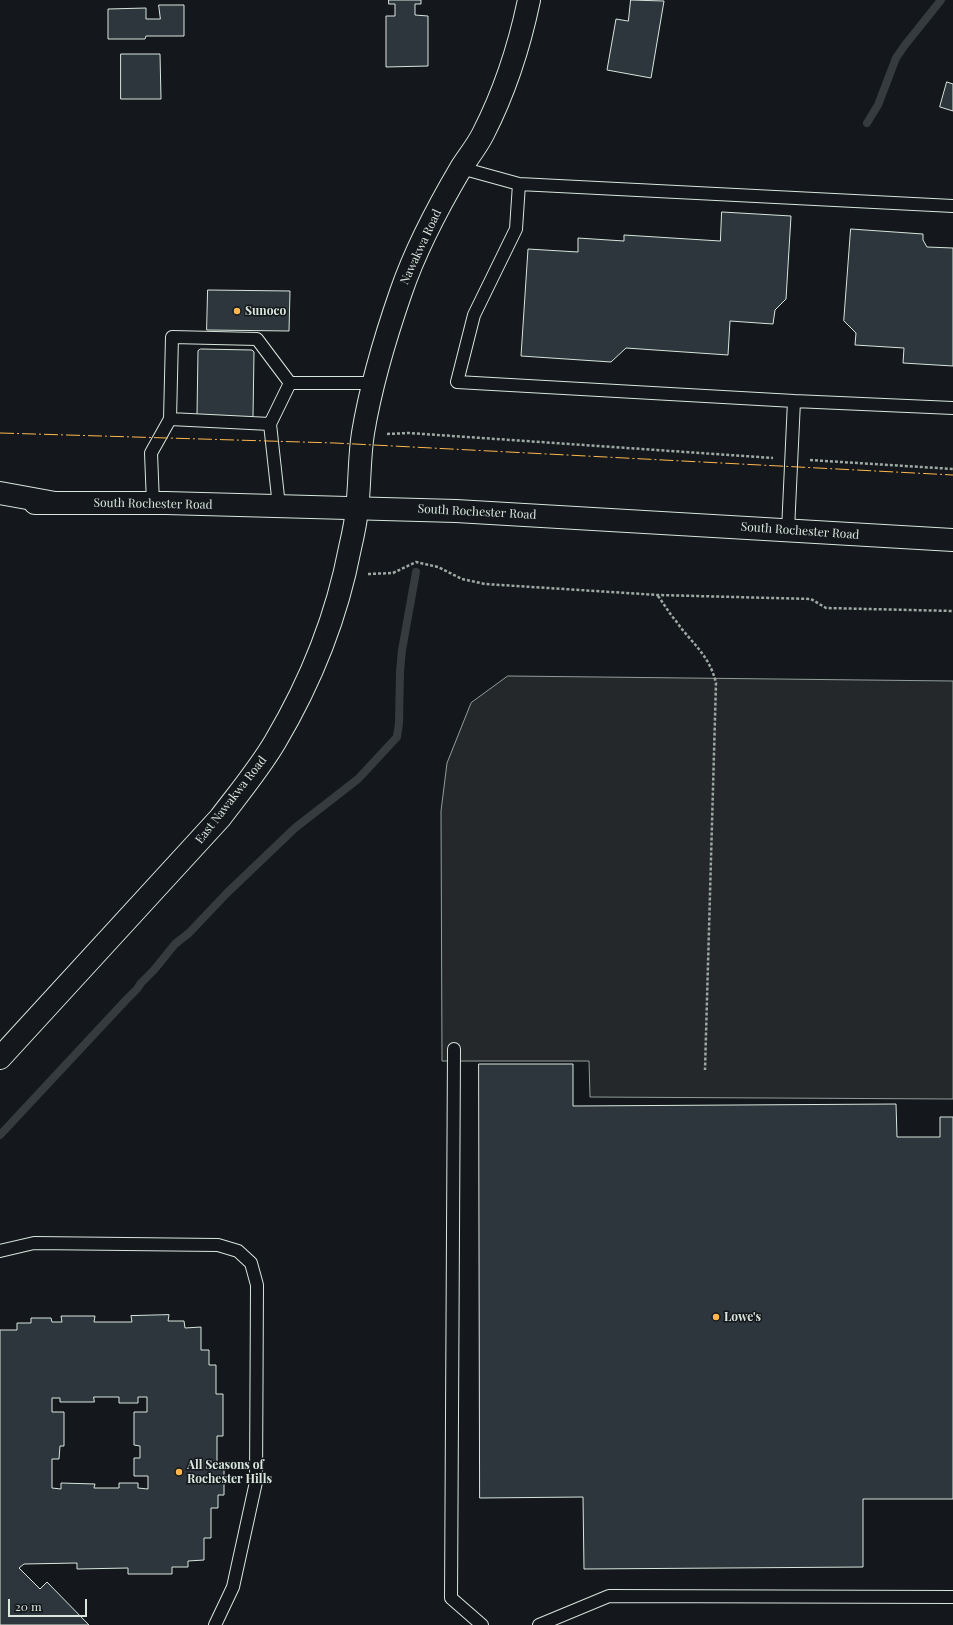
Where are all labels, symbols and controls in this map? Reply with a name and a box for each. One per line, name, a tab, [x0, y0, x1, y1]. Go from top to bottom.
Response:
street label: Nawakwa Road	[397, 207, 445, 287]
place label: Sunoco	[245, 304, 286, 318]
marker: Sunoco	[232, 306, 242, 316]
street label: South Rochester Road	[93, 496, 213, 512]
street label: South Rochester Road	[417, 502, 537, 522]
street label: South Rochester Road	[740, 520, 860, 542]
street label: East Nawakwa Road	[192, 753, 270, 847]
place label: Lowe's	[724, 1310, 761, 1324]
marker: Lowe's	[711, 1312, 721, 1322]
place label: All Seasons of Rochester Hills	[187, 1458, 272, 1486]
marker: All Seasons of Rochester Hills	[174, 1467, 184, 1477]
scale bar	[10, 1591, 89, 1617]
text: 20 m	[15, 1598, 42, 1614]

